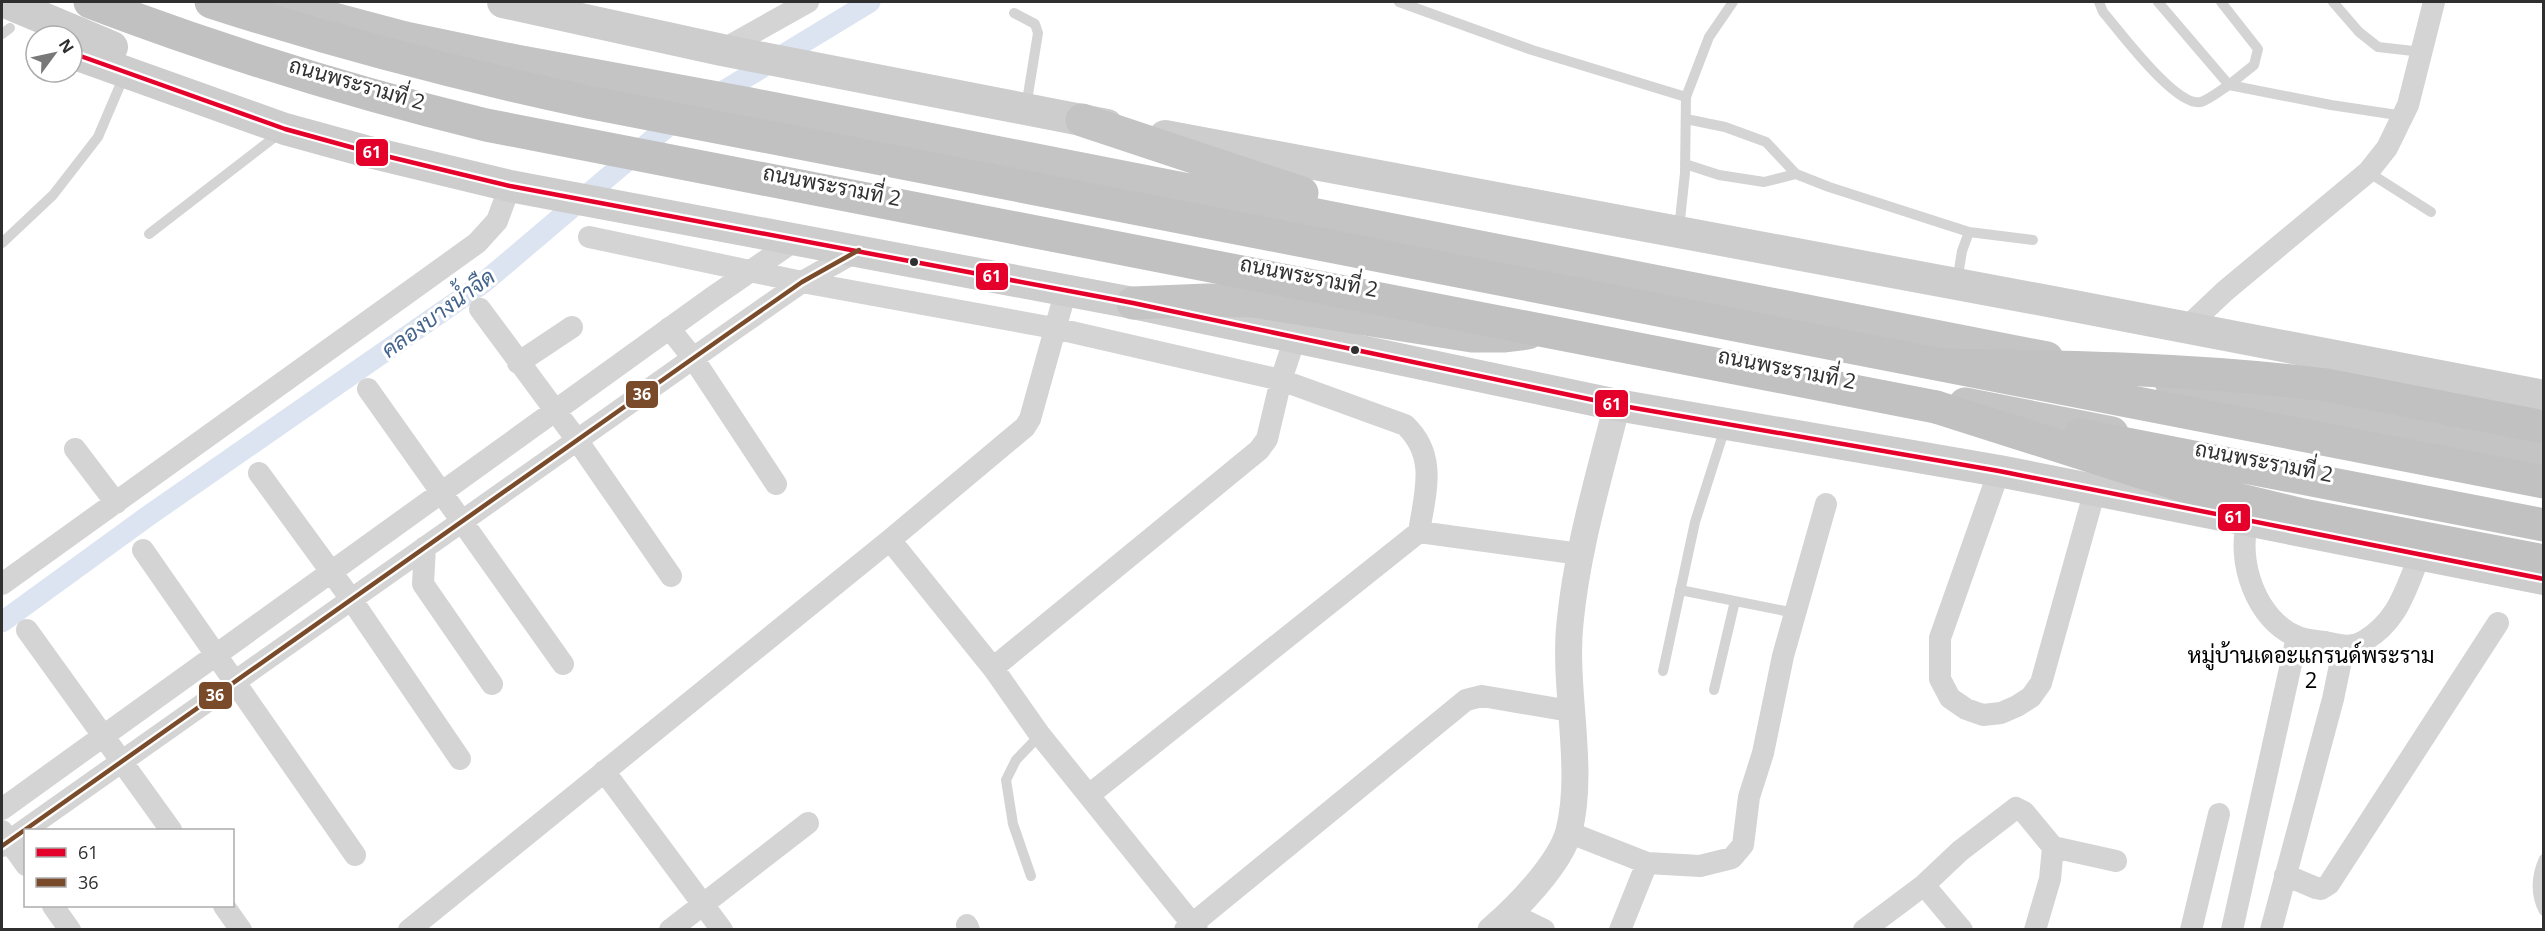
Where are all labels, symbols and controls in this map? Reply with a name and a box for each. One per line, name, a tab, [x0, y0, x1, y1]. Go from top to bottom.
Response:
north arrow	[24, 24, 84, 84]
text: N	[54, 34, 79, 57]
street label: ถนนพระรามที่ 2	[286, 45, 430, 116]
line badge: 61	[355, 138, 389, 167]
text: 61	[363, 141, 381, 163]
street label: ถนนพระรามที่ 2	[761, 153, 905, 212]
street label: ถนนพระรามที่ 2	[1238, 244, 1382, 303]
unlabelled marker	[908, 256, 920, 268]
water label: คลองบางน้ำจืด	[373, 258, 500, 364]
line badge: 61	[975, 262, 1009, 291]
text: 61	[983, 265, 1001, 287]
street label: ถนนพระรามที่ 2	[1716, 336, 1860, 395]
unlabelled marker	[1349, 344, 1361, 356]
line badge: 36	[625, 380, 659, 409]
text: 36	[633, 383, 651, 405]
line badge: 61	[1594, 389, 1629, 418]
text: 61	[1603, 393, 1621, 415]
street label: ถนนพระรามที่ 2	[2193, 429, 2337, 488]
line badge: 61	[2217, 503, 2251, 532]
text: 61	[2225, 506, 2243, 528]
district label: หมู่บ้านเดอะแกรนด์พระราม 2	[2187, 639, 2435, 694]
line badge: 36	[198, 681, 233, 710]
text: 36	[206, 684, 224, 706]
legend	[24, 829, 234, 907]
text: 61	[78, 840, 99, 864]
text: 36	[78, 870, 99, 894]

